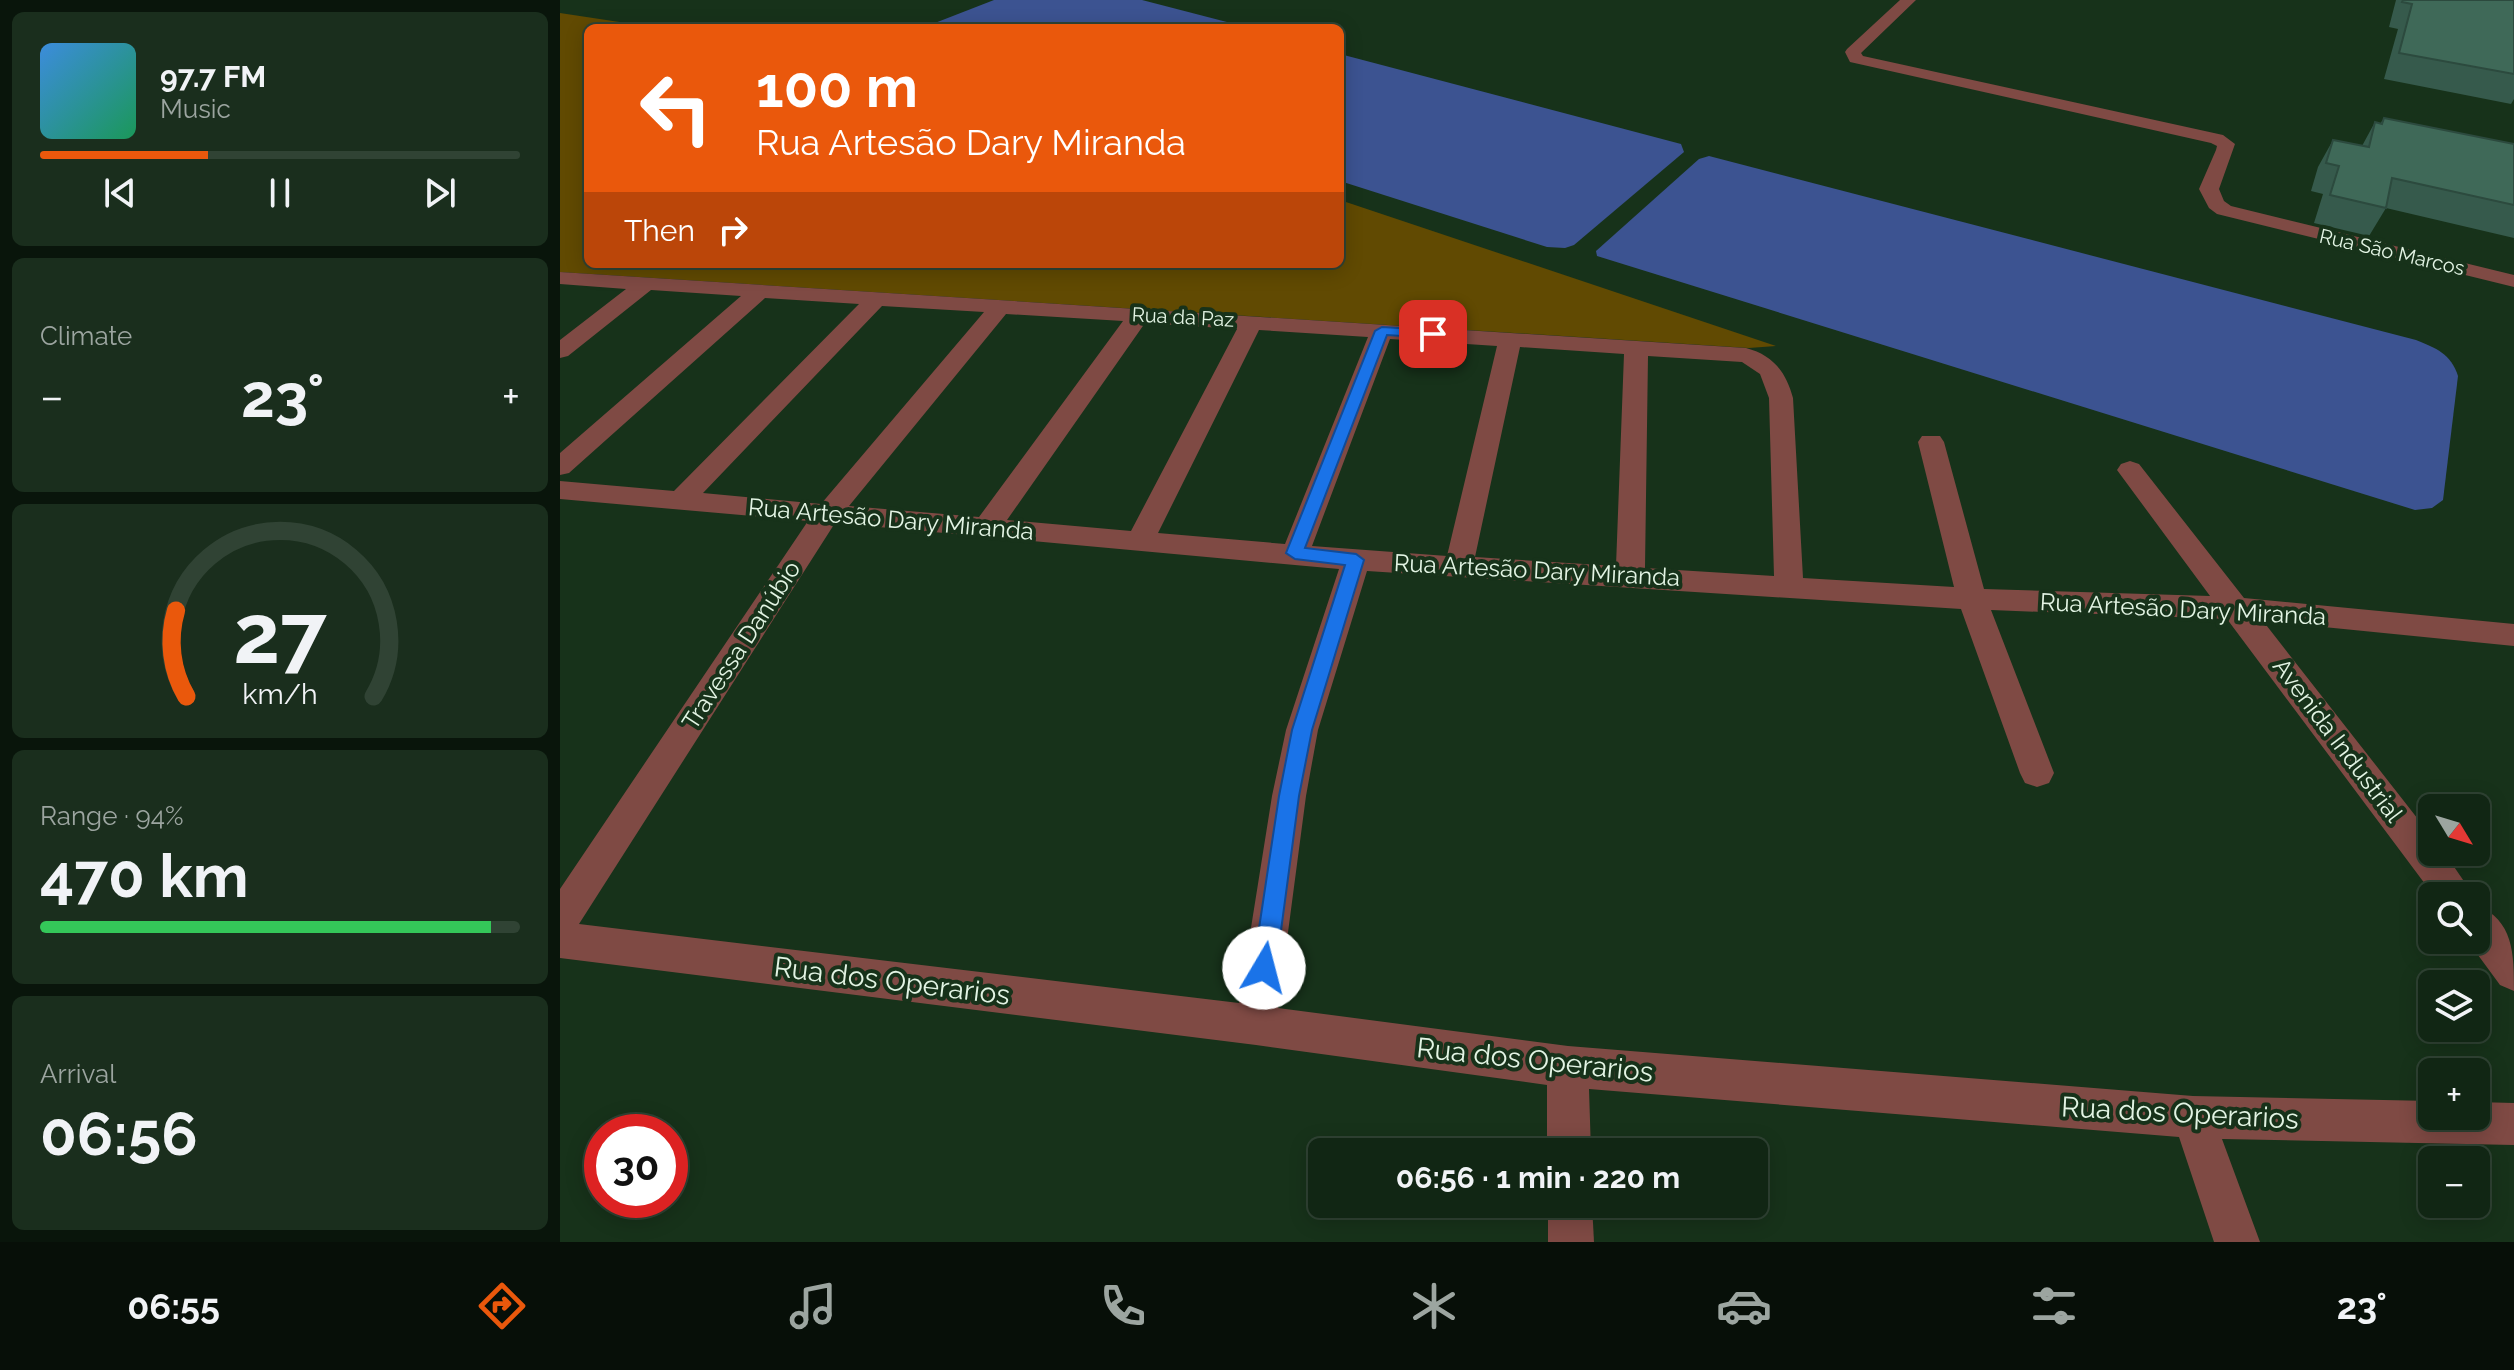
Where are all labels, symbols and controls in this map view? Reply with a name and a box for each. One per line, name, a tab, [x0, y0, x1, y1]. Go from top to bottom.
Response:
text: 100 m	[756, 54, 918, 120]
icon: left	[624, 56, 728, 160]
text: 97.7 FM	[160, 59, 266, 94]
text: Music	[160, 94, 231, 124]
text: Rua Artesão Dary Miranda	[756, 121, 1186, 163]
icon: previous	[98, 171, 142, 215]
icon: pause	[258, 171, 302, 215]
icon: next	[418, 171, 462, 215]
icon: right	[711, 208, 755, 252]
text: Then	[624, 213, 695, 248]
street label: Rua São Marcos	[2317, 224, 2467, 280]
pin	[1399, 300, 1467, 368]
street label: Rua da Paz	[1131, 302, 1235, 332]
icon: arrive	[1411, 312, 1455, 356]
text: Climate	[40, 321, 132, 351]
text: 23°	[241, 361, 324, 431]
text: −	[40, 371, 64, 422]
text: +	[502, 371, 520, 422]
street label: Rua Artesão Dary Miranda	[747, 492, 1035, 546]
street label: Rua Artesão Dary Miranda	[1393, 548, 1681, 592]
street label: Travessa Danúbio	[676, 555, 806, 735]
text: 27	[233, 585, 327, 682]
street label: Rua Artesão Dary Miranda	[2039, 587, 2327, 631]
street label: Avenida Industrial	[2267, 653, 2409, 828]
text: km/h	[242, 677, 318, 711]
north arrow	[2418, 794, 2490, 866]
map controls	[2418, 794, 2490, 1218]
text: Range · 94%	[40, 801, 184, 831]
text: 470 km	[40, 841, 249, 911]
button: search	[2418, 882, 2490, 954]
position arrow	[1222, 926, 1306, 1010]
street label: Rua dos Operarios	[772, 950, 1012, 1012]
button: layers	[2418, 970, 2490, 1042]
street label: Rua dos Operarios	[1415, 1031, 1655, 1089]
button: +	[2418, 1058, 2490, 1130]
text: Arrival	[40, 1059, 116, 1089]
street label: Rua dos Operarios	[2060, 1090, 2300, 1136]
text: 06:56	[40, 1099, 198, 1169]
speed limit sign: 30	[584, 1114, 688, 1218]
button: −	[2418, 1146, 2490, 1218]
text: 06:56 · 1 min · 220 m	[1396, 1160, 1680, 1195]
icon: directions	[474, 1278, 530, 1334]
icon: music	[785, 1278, 841, 1334]
icon: phone	[1095, 1278, 1151, 1334]
icon: climate	[1406, 1278, 1462, 1334]
icon: car	[1716, 1278, 1772, 1334]
icon: filters	[2026, 1278, 2082, 1334]
text: 06:55	[127, 1285, 220, 1327]
text: 23°	[2337, 1285, 2387, 1327]

